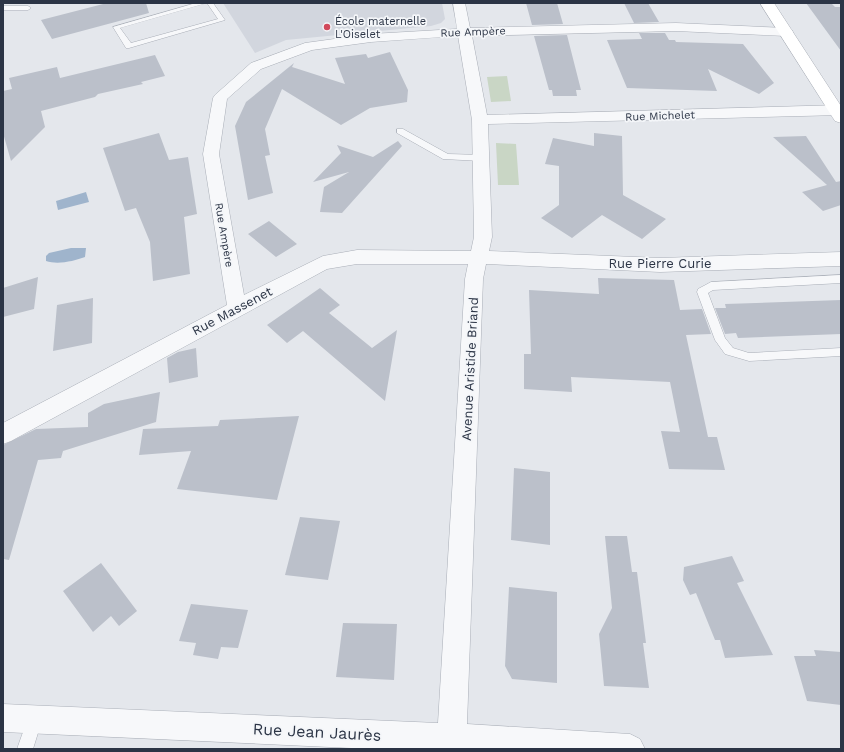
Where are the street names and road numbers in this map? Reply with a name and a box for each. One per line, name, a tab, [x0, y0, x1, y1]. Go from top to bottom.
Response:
street label: Rue Ampère	[440, 24, 506, 40]
street label: Rue Michelet	[625, 108, 696, 124]
street label: Rue Ampère	[212, 202, 236, 268]
street label: Rue Pierre Curie	[609, 256, 711, 271]
street label: Rue Massenet	[189, 283, 275, 338]
street label: Avenue Aristide Briand	[459, 297, 481, 441]
street label: Rue Jean Jaurès	[252, 719, 382, 745]

